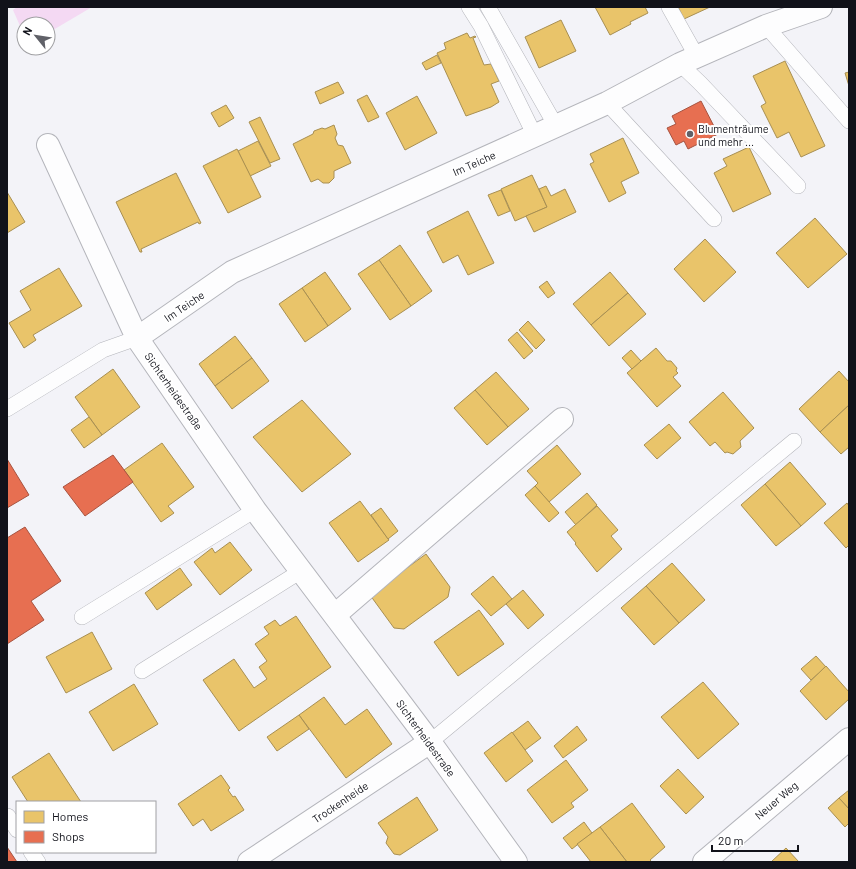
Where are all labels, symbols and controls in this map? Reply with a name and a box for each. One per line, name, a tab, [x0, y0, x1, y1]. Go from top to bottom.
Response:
north arrow	[16, 16, 56, 56]
text: N	[19, 24, 34, 37]
place label: Blumenträume und mehr ...	[698, 122, 769, 148]
marker: Blumenträume und mehr ...	[685, 129, 695, 139]
street label: Im Teiche	[450, 148, 498, 178]
street label: Im Teiche	[161, 288, 207, 324]
street label: Sichterheidestraße	[142, 350, 206, 432]
street label: Sichterheidestraße	[394, 697, 458, 779]
street label: Trockenheide	[309, 778, 371, 826]
street label: Neuer Weg	[752, 778, 800, 822]
legend	[16, 801, 156, 853]
text: Homes	[52, 809, 89, 823]
scale bar	[712, 827, 798, 853]
text: Shops	[52, 829, 85, 843]
text: 20 m	[718, 833, 744, 847]

